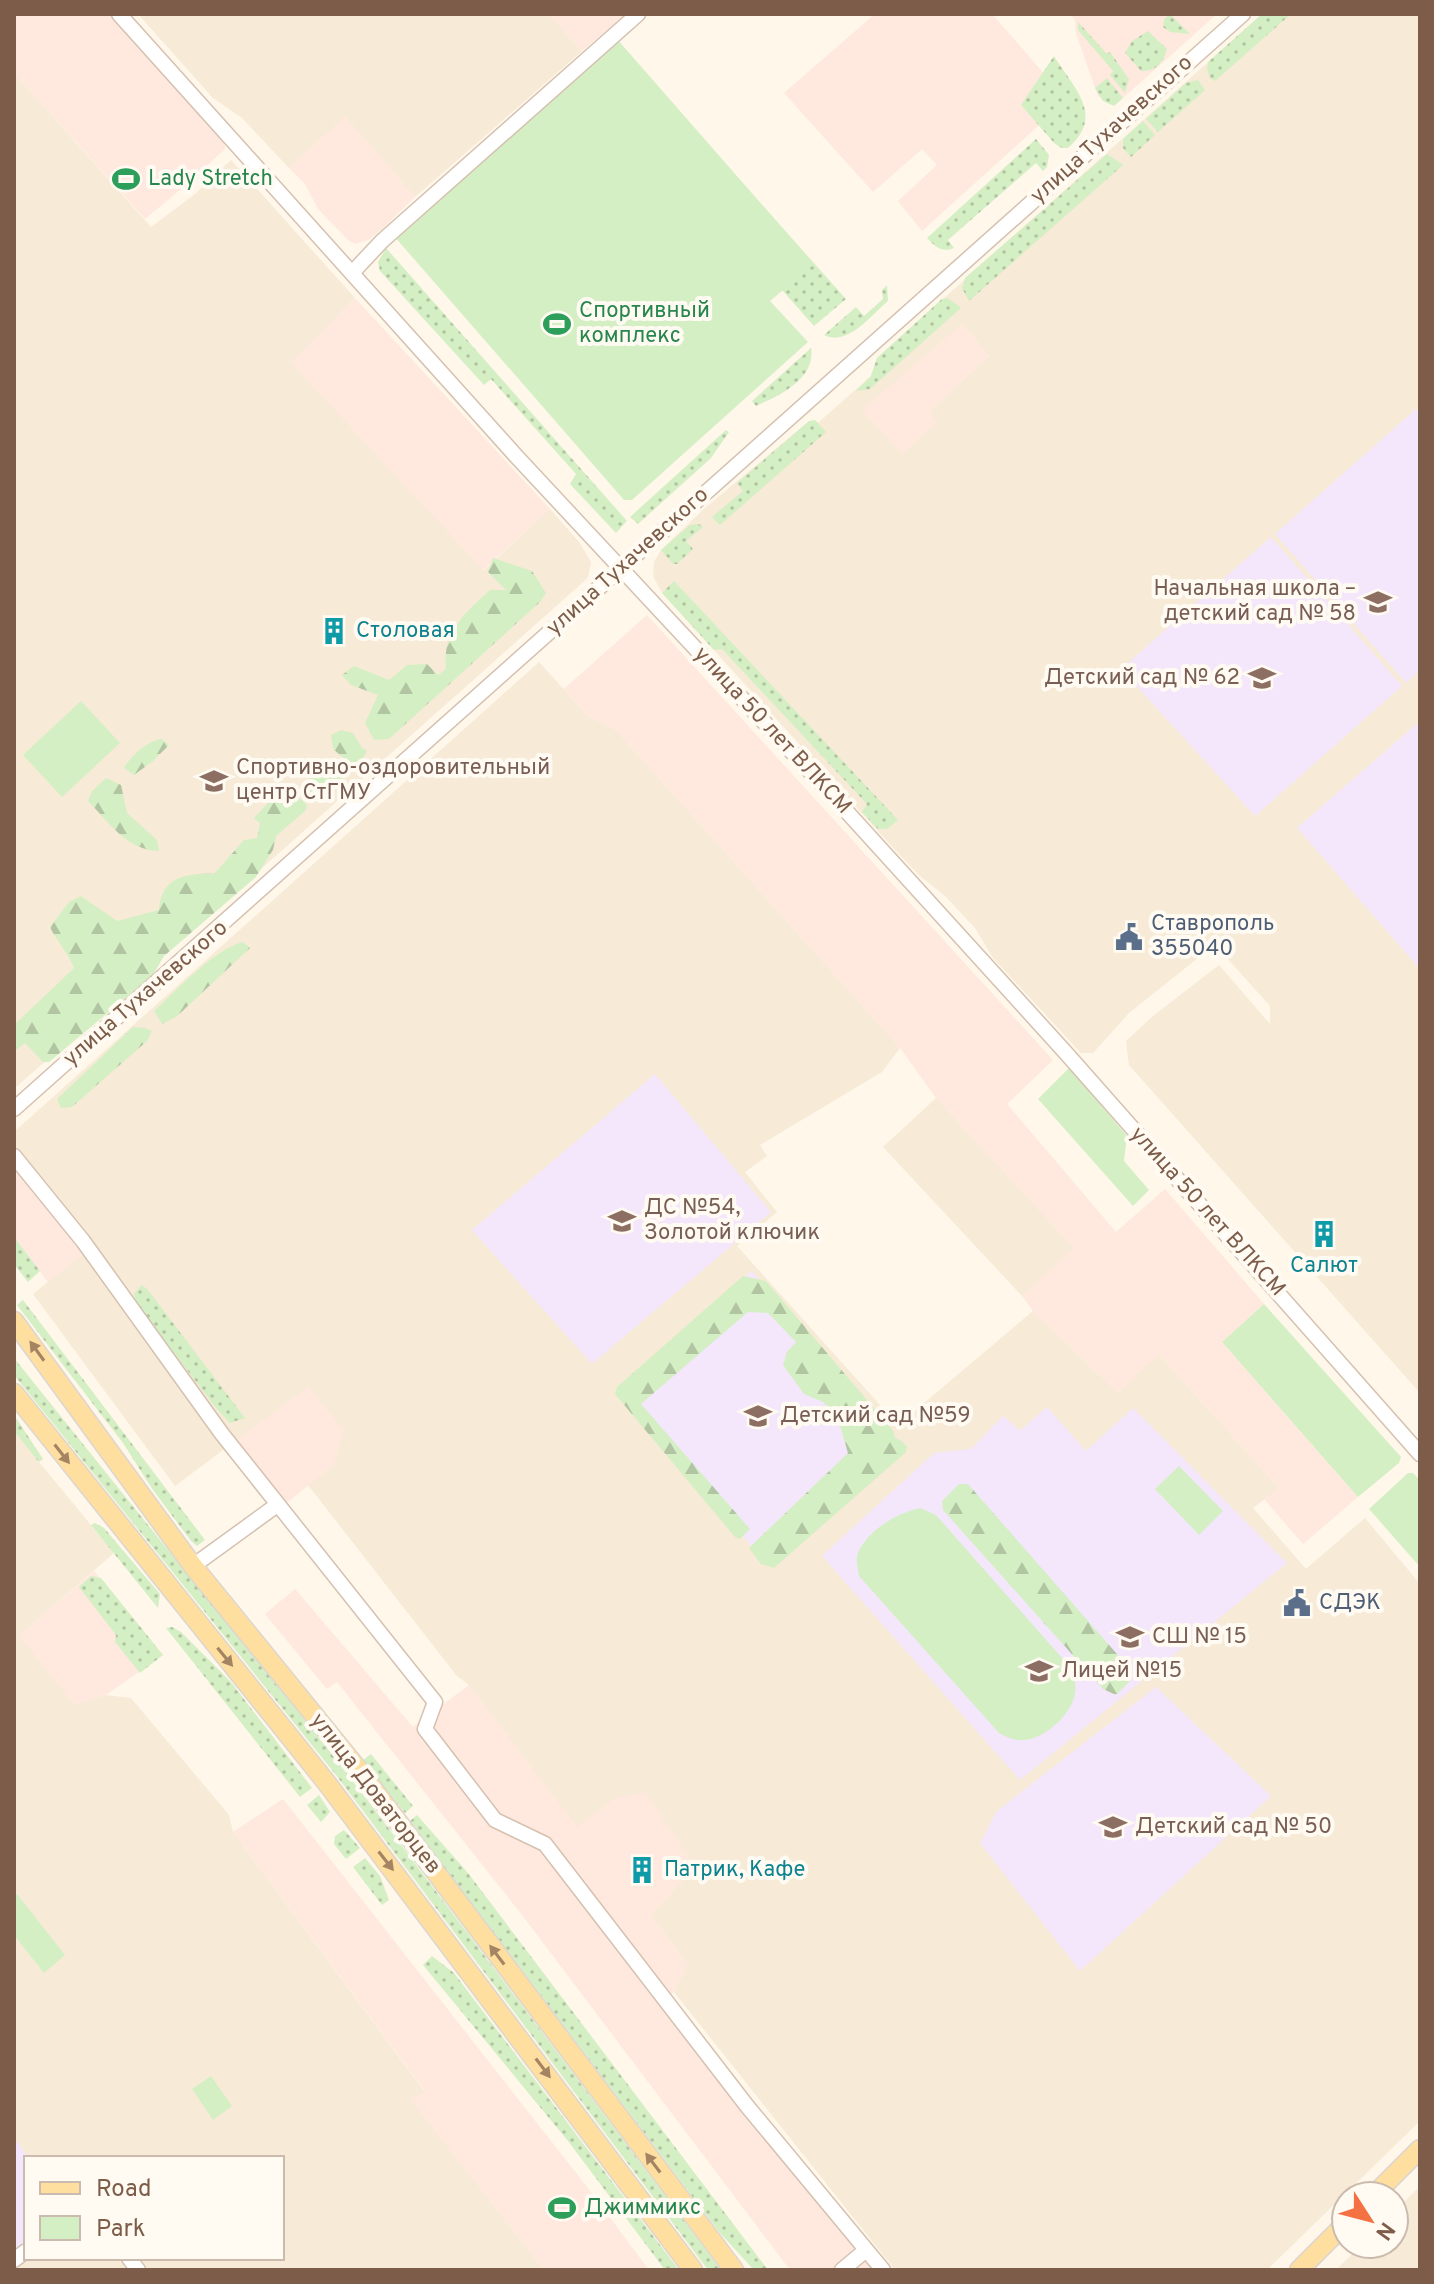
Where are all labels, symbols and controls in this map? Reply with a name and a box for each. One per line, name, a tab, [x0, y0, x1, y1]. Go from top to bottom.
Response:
street label: улица Тухачевского	[1025, 50, 1199, 210]
sports icon: Lady Stretch	[111, 164, 141, 194]
place label: Lady Stretch	[148, 166, 273, 193]
place label: Спортивный комплекс	[579, 298, 710, 350]
sports icon: Спортивный комплекс	[542, 309, 572, 339]
street label: улица Тухачевского	[541, 482, 715, 642]
place label: Начальная школа – детский сад № 58	[1154, 576, 1356, 628]
school or university icon: Начальная школа – детский сад № 58	[1363, 587, 1393, 617]
building icon: Столовая	[319, 616, 349, 646]
place label: Столовая	[356, 618, 455, 645]
street label: улица 50 лет ВЛКСМ	[687, 642, 857, 820]
school or university icon: Детский сад № 62	[1247, 663, 1277, 693]
place label: Детский сад № 62	[1044, 665, 1240, 692]
place label: Спортивно-оздоровительный центр СтГМУ	[236, 755, 550, 807]
school or university icon: Спортивно-оздоровительный центр СтГМУ	[199, 766, 229, 796]
place label: Ставрополь 355040	[1151, 911, 1274, 963]
street label: улица Тухачевского	[58, 915, 234, 1073]
public building icon: Ставрополь 355040	[1114, 922, 1144, 952]
street label: улица 50 лет ВЛКСМ	[1124, 1121, 1290, 1303]
place label: ДС №54, Золотой ключик	[644, 1195, 820, 1247]
school or university icon: ДС №54, Золотой ключик	[607, 1206, 637, 1236]
building icon: Салют	[1309, 1219, 1339, 1249]
place label: Салют	[1290, 1253, 1358, 1280]
one-way arrow	[29, 1340, 45, 1362]
school or university icon: Детский сад №59	[743, 1401, 773, 1431]
place label: Детский сад №59	[780, 1403, 971, 1430]
one-way arrow	[54, 1444, 70, 1464]
public building icon: СДЭК	[1282, 1588, 1312, 1618]
place label: СДЭК	[1319, 1590, 1381, 1617]
school or university icon: СШ № 15	[1115, 1622, 1145, 1652]
place label: СШ № 15	[1152, 1624, 1247, 1651]
one-way arrow	[216, 1647, 233, 1667]
school or university icon: Лицей №15	[1024, 1656, 1054, 1686]
place label: Лицей №15	[1061, 1658, 1182, 1685]
street label: улица Доваторцев	[304, 1708, 446, 1880]
school or university icon: Детский сад № 50	[1098, 1812, 1128, 1842]
place label: Детский сад № 50	[1135, 1814, 1332, 1841]
one-way arrow	[378, 1851, 394, 1871]
building icon: Патрик, Кафе	[627, 1855, 657, 1885]
place label: Патрик, Кафе	[664, 1857, 805, 1884]
one-way arrow	[489, 1945, 505, 1965]
one-way arrow	[534, 2058, 550, 2079]
one-way arrow	[645, 2152, 661, 2174]
legend	[24, 2156, 284, 2260]
text: Road	[96, 2175, 152, 2205]
north arrow	[1330, 2180, 1410, 2260]
sports icon: Джиммикс	[547, 2193, 577, 2223]
place label: Джиммикс	[584, 2195, 701, 2222]
text: Park	[96, 2215, 146, 2245]
text: N	[1369, 2216, 1400, 2245]

